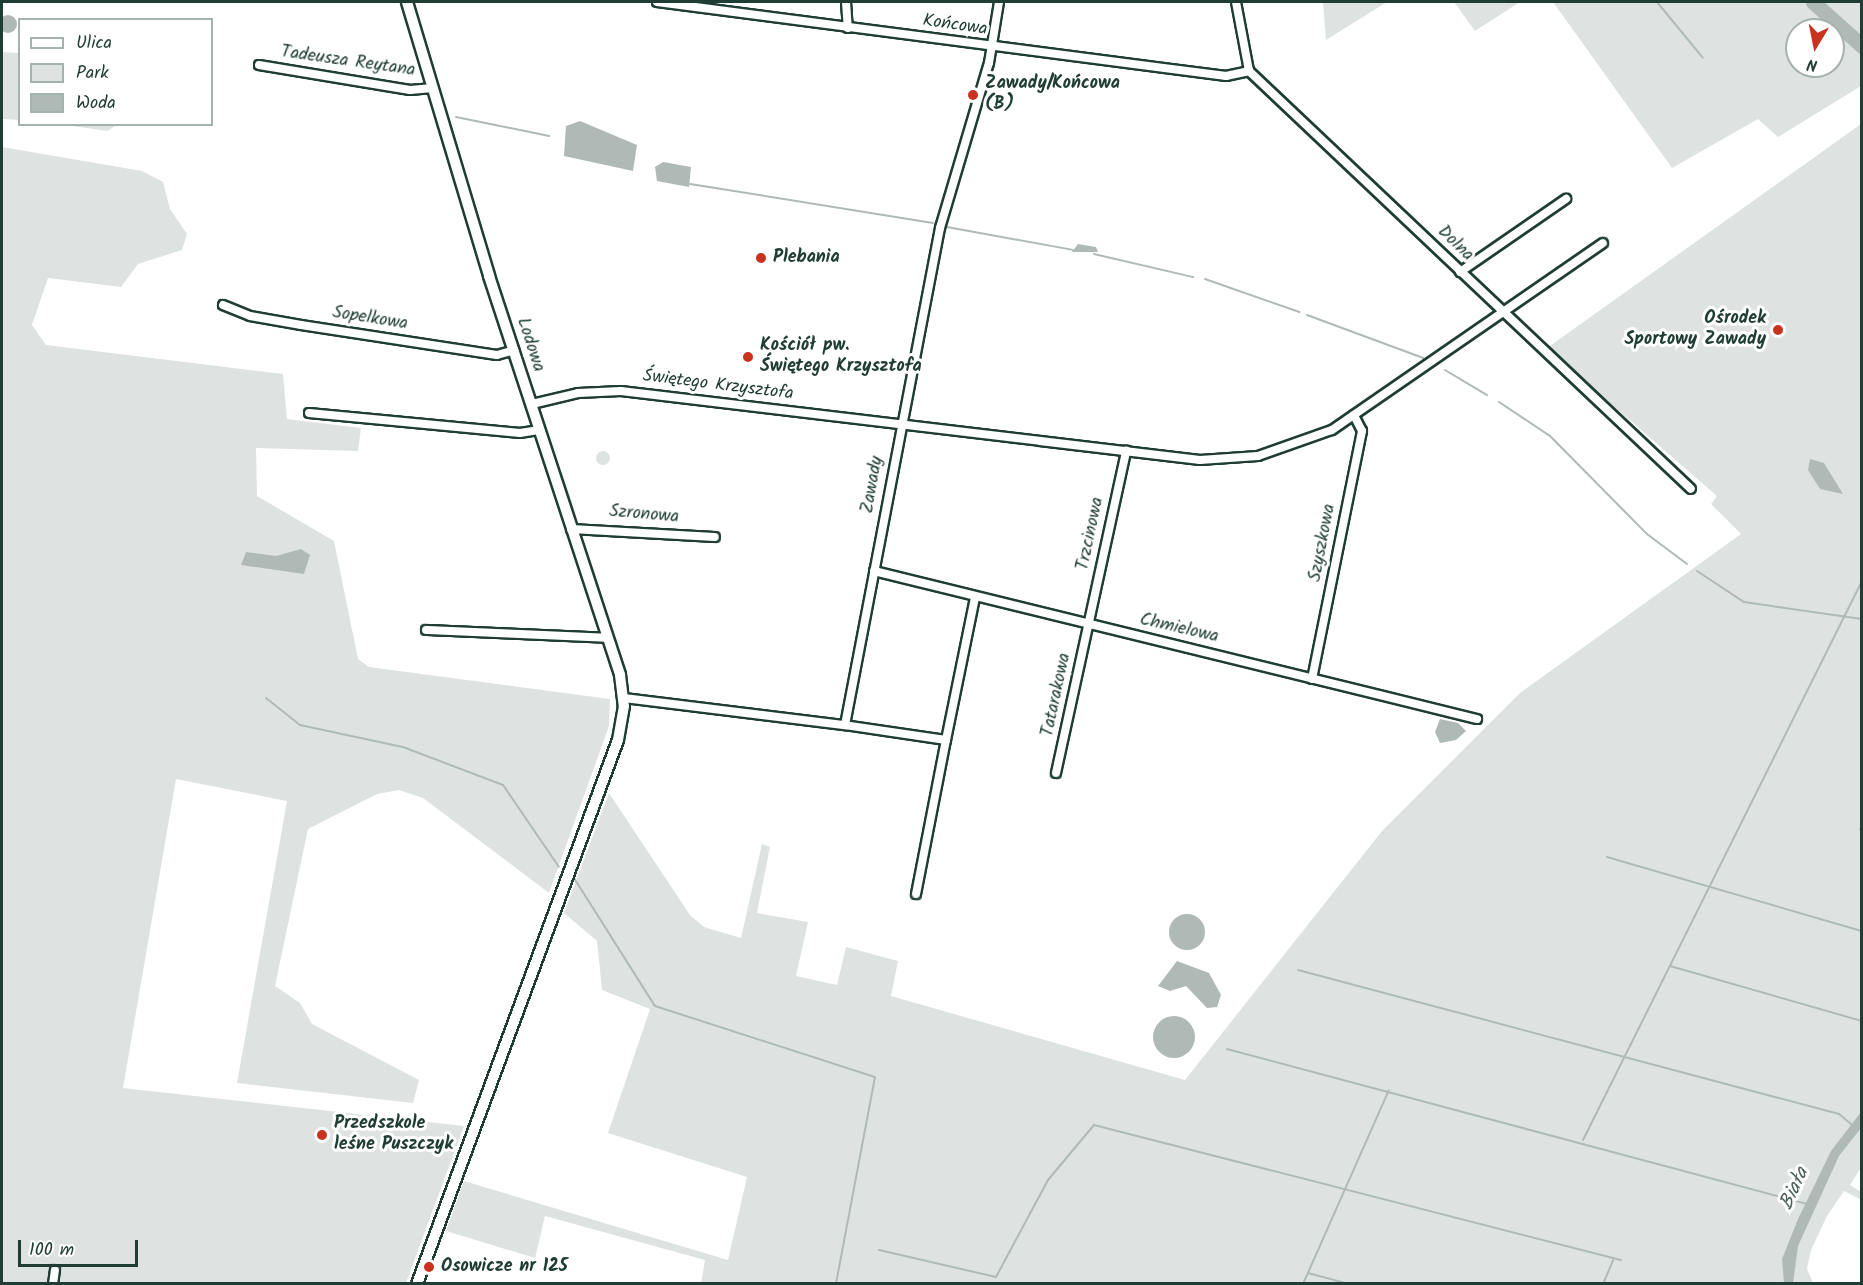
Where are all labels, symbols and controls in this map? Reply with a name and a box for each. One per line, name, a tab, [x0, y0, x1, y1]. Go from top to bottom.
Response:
street label: Końcowa	[921, 11, 989, 41]
legend	[18, 18, 213, 126]
north arrow	[1785, 18, 1845, 78]
text: Ulica	[76, 29, 112, 58]
street label: Tadeusza Reytana	[279, 42, 417, 82]
text: N	[1805, 51, 1819, 77]
text: Park	[76, 59, 109, 88]
place label: Zawady/Końcowa (B)	[985, 74, 1120, 116]
marker: Zawady/Końcowa (B)	[966, 88, 980, 102]
text: Woda	[76, 89, 116, 118]
street label: Dolna	[1432, 222, 1478, 266]
place label: Plebania	[773, 247, 840, 269]
marker: Plebania	[754, 251, 768, 265]
street label: Sopelkowa	[331, 302, 409, 336]
place label: Ośrodek Sportowy Zawady	[1624, 309, 1766, 352]
street label: Lodowa	[511, 315, 549, 375]
marker: Ośrodek Sportowy Zawady	[1771, 323, 1785, 337]
place label: Kościół pw. Świętego Krzysztofa	[760, 336, 922, 378]
marker: Kościół pw. Świętego Krzysztofa	[741, 350, 755, 364]
street label: Świętego Krzysztofa	[641, 366, 795, 406]
street label: Zawady	[857, 455, 889, 515]
street label: Trzcinowa	[1073, 496, 1109, 572]
street label: Szronowa	[608, 501, 680, 529]
street label: Szyszkowa	[1305, 502, 1341, 584]
street label: Chmielowa	[1137, 609, 1221, 649]
street label: Tatarakowa	[1038, 651, 1076, 739]
place label: Przedszkole leśne Puszczyk	[334, 1114, 453, 1156]
marker: Przedszkole leśne Puszczyk	[315, 1128, 329, 1142]
water label: Biała	[1775, 1164, 1815, 1214]
scale bar	[21, 1228, 141, 1266]
text: 100 m	[29, 1236, 74, 1265]
place label: Osowicze nr 125	[441, 1256, 568, 1278]
marker: Osowicze nr 125	[422, 1260, 436, 1274]

